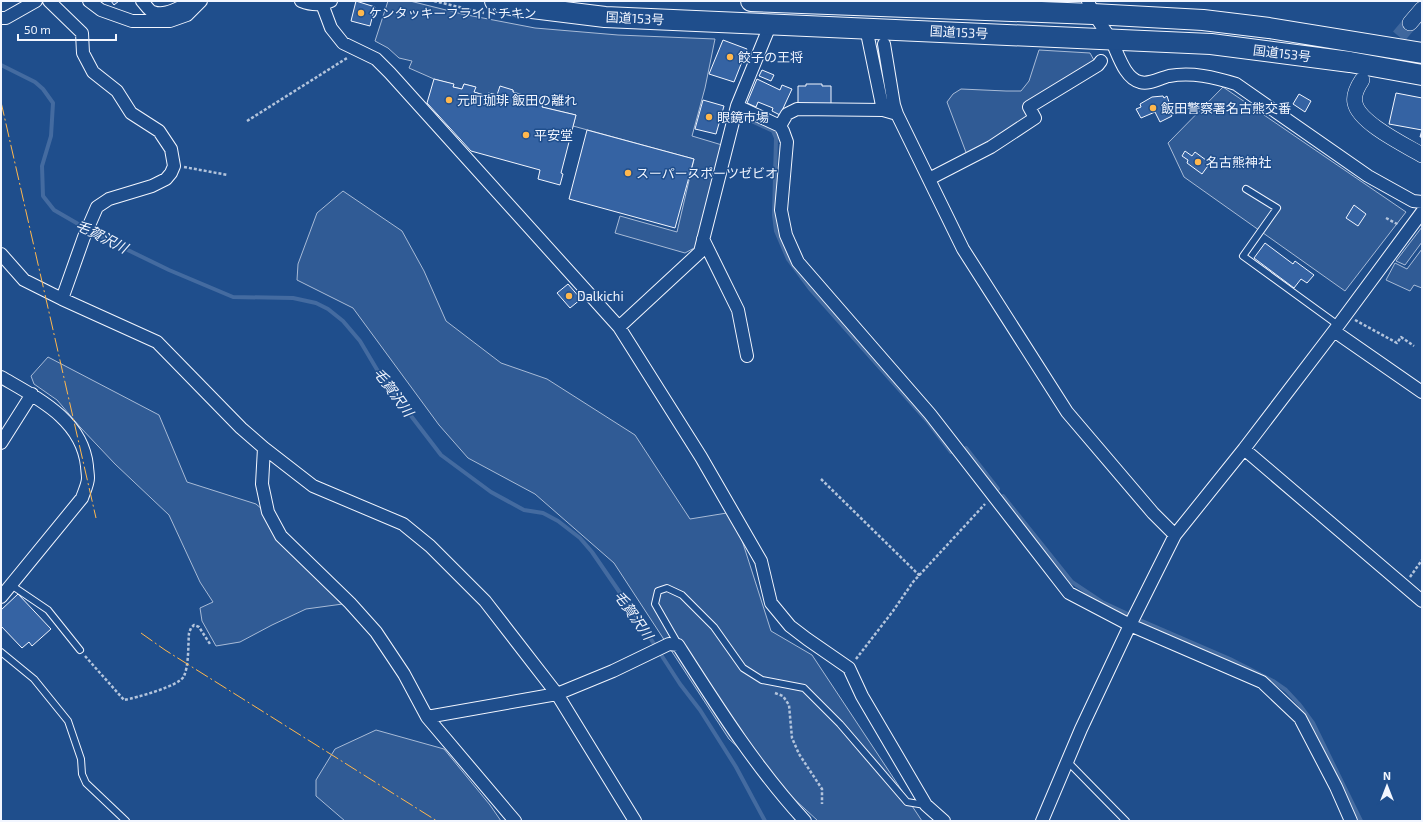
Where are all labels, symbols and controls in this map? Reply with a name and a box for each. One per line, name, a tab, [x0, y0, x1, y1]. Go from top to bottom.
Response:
place label: ケンタッキーフライドチキン	[369, 5, 536, 21]
marker: ケンタッキーフライドチキン	[356, 8, 366, 18]
street label: 国道153号	[605, 8, 665, 28]
scale bar	[18, 16, 116, 42]
text: 50 m	[24, 22, 51, 36]
street label: 国道153号	[929, 22, 989, 42]
street label: 国道153号	[1252, 42, 1312, 64]
place label: 餃子の王将	[738, 49, 803, 65]
marker: 餃子の王将	[725, 52, 735, 62]
place label: 元町珈琲 飯田の離れ	[457, 92, 577, 108]
marker: 元町珈琲 飯田の離れ	[444, 95, 454, 105]
place label: 飯田警察署名古熊交番	[1161, 100, 1291, 116]
marker: 飯田警察署名古熊交番	[1148, 103, 1158, 113]
place label: 眼鏡市場	[717, 109, 769, 125]
marker: 眼鏡市場	[704, 112, 714, 122]
place label: 平安堂	[534, 127, 573, 143]
marker: 平安堂	[521, 130, 531, 140]
place label: 名古熊神社	[1206, 154, 1271, 170]
marker: 名古熊神社	[1193, 157, 1203, 167]
place label: スーパースポーツゼビオ	[636, 165, 778, 181]
marker: スーパースポーツゼビオ	[623, 168, 633, 178]
water label: 毛賀沢川	[73, 216, 133, 257]
place label: Dalkichi	[577, 288, 624, 304]
marker: Dalkichi	[564, 291, 574, 301]
water label: 毛賀沢川	[371, 364, 419, 421]
water label: 毛賀沢川	[611, 587, 658, 644]
north arrow	[1367, 766, 1407, 806]
text: N	[1383, 769, 1391, 782]

